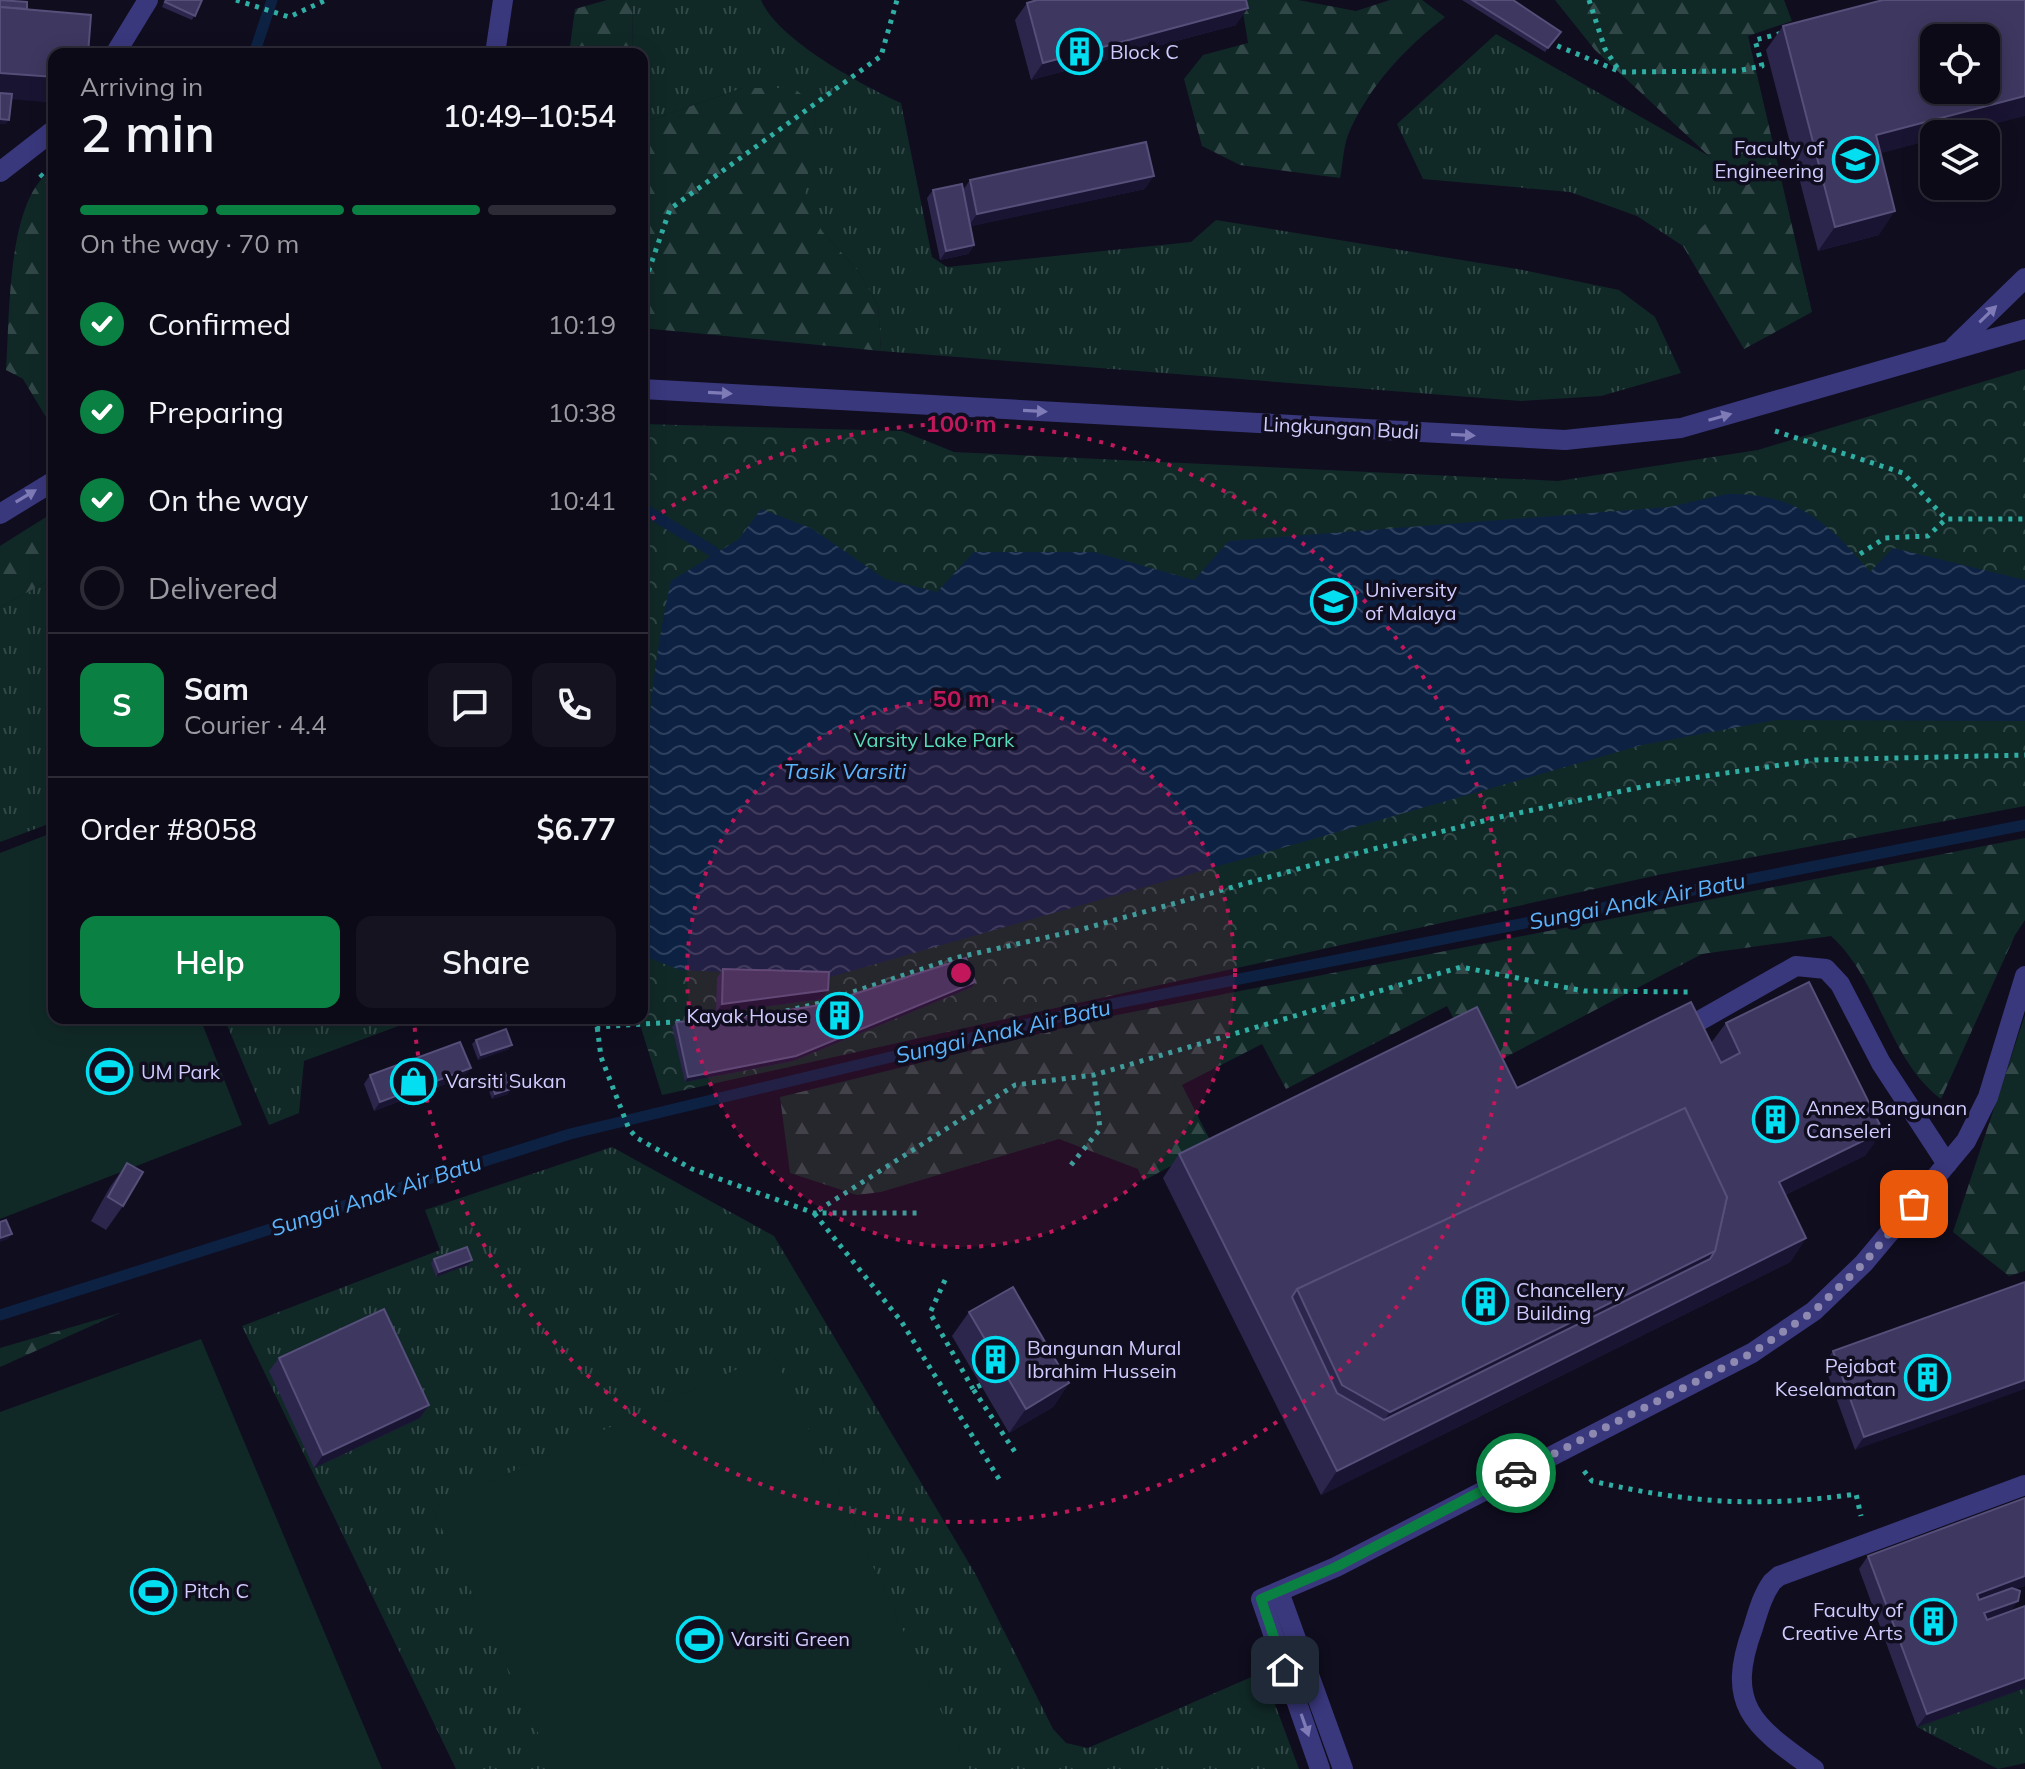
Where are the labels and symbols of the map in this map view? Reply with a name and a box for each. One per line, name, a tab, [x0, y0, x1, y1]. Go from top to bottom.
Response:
building icon: Block C	[1055, 28, 1103, 76]
place label: Block C	[1110, 39, 1179, 64]
place label: Faculty of Engineering	[1714, 135, 1824, 183]
school or university icon: Faculty of Engineering	[1831, 136, 1879, 184]
one-way arrow	[1978, 305, 1997, 324]
one-way arrow	[708, 387, 733, 400]
one-way arrow	[1023, 405, 1048, 418]
text: 100 m	[925, 408, 997, 438]
one-way arrow	[1709, 410, 1733, 423]
street label: Lingkungan Budi	[1263, 411, 1420, 444]
one-way arrow	[1451, 428, 1476, 441]
one-way arrow	[15, 490, 37, 504]
place label: University of Malaya	[1365, 577, 1457, 625]
school or university icon: University of Malaya	[1310, 578, 1358, 626]
text: 50 m	[933, 683, 989, 713]
park label: Varsity Lake Park	[854, 727, 1015, 752]
water label: Tasik Varsiti	[784, 757, 907, 785]
water label: Sungai Anak Air Batu	[1526, 866, 1748, 936]
centre of rings	[947, 959, 975, 987]
building icon: Kayak House	[815, 992, 863, 1040]
water label: Sungai Anak Air Batu	[893, 993, 1113, 1069]
place label: Kayak House	[686, 1003, 808, 1028]
sports icon: UM Park	[86, 1048, 134, 1096]
shop icon: Varsiti Sukan	[390, 1057, 438, 1105]
place label: UM Park	[141, 1059, 221, 1084]
place label: Varsiti Sukan	[445, 1068, 567, 1093]
building icon: Annex Bangunan Canseleri	[1751, 1095, 1799, 1143]
place label: Annex Bangunan Canseleri	[1806, 1095, 1967, 1143]
water label: Sungai Anak Air Batu	[267, 1148, 485, 1242]
pin	[1880, 1170, 1948, 1238]
place label: Chancellery Building	[1516, 1277, 1625, 1325]
building icon: Chancellery Building	[1461, 1278, 1509, 1326]
place label: Bangunan Mural Ibrahim Hussein	[1027, 1335, 1181, 1383]
building icon: Bangunan Mural Ibrahim Hussein	[972, 1336, 1020, 1384]
place label: Pejabat Keselamatan	[1775, 1353, 1896, 1401]
building icon: Pejabat Keselamatan	[1903, 1353, 1951, 1401]
courier	[1476, 1433, 1556, 1513]
sports icon: Pitch C	[129, 1567, 177, 1615]
place label: Pitch C	[184, 1578, 249, 1603]
place label: Faculty of Creative Arts	[1782, 1597, 1903, 1645]
building icon: Faculty of Creative Arts	[1910, 1597, 1958, 1645]
sports icon: Varsiti Green	[676, 1615, 724, 1663]
place label: Varsiti Green	[731, 1626, 850, 1651]
pin	[1251, 1636, 1319, 1704]
one-way arrow	[1299, 1714, 1312, 1738]

